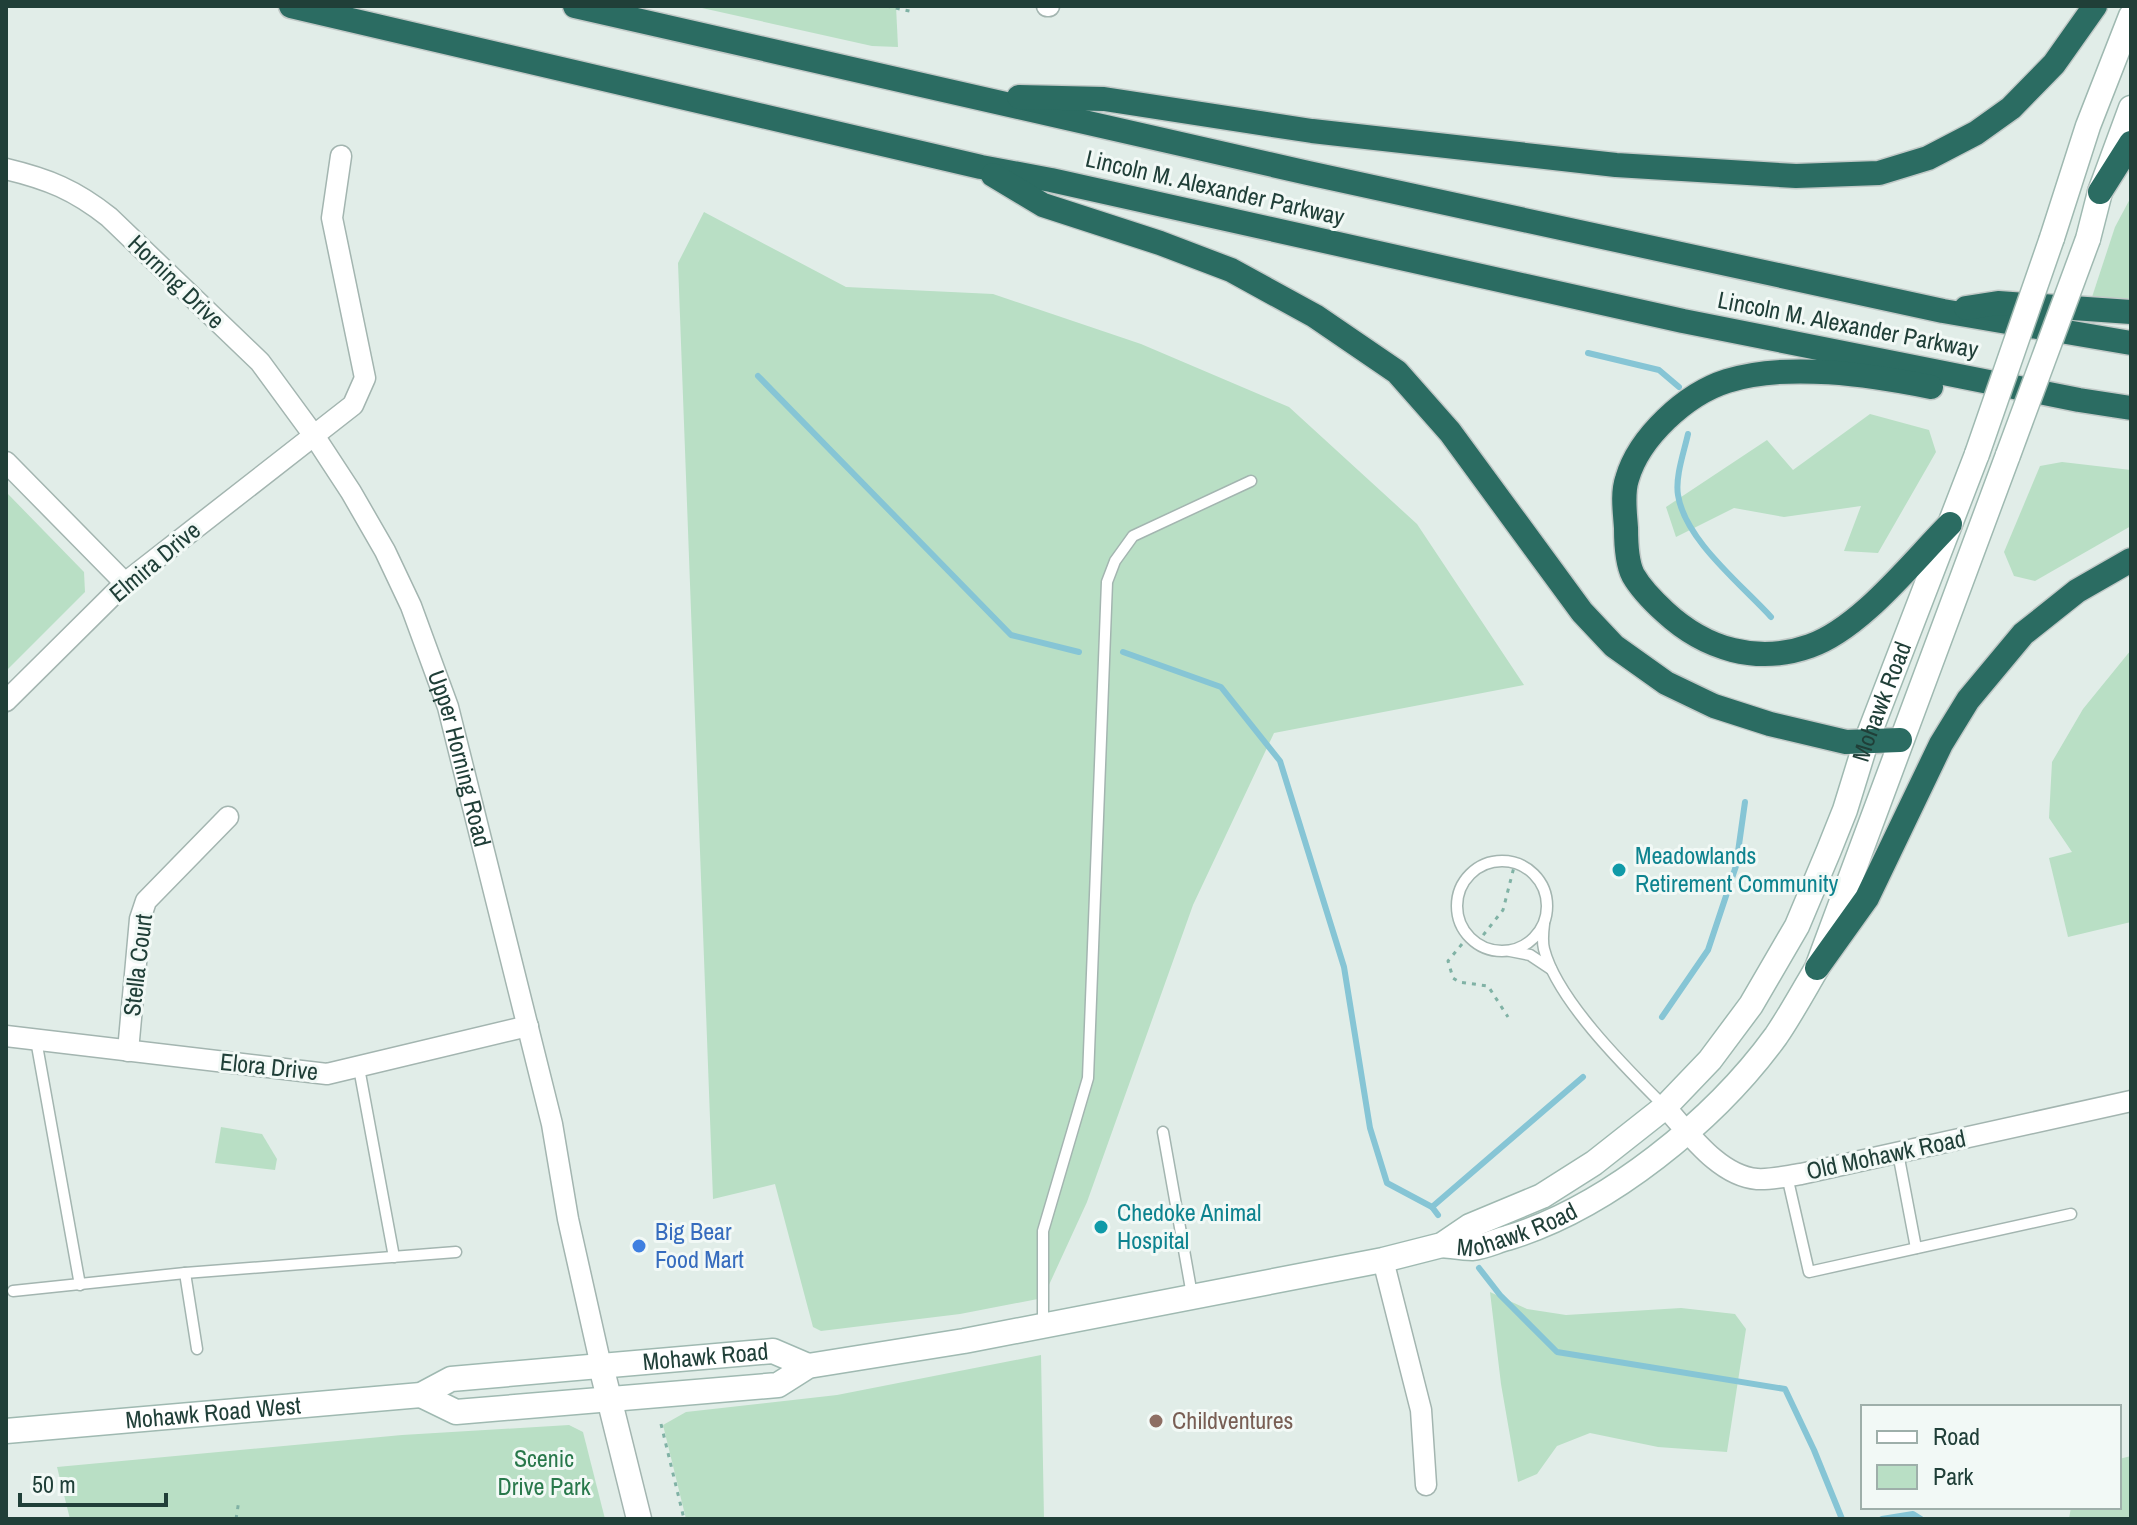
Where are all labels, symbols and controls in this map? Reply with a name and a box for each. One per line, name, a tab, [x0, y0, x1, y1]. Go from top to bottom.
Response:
street label: Lincoln M. Alexander Parkway	[1083, 142, 1348, 232]
street label: Horning Drive	[122, 227, 232, 335]
street label: Lincoln M. Alexander Parkway	[1715, 283, 1981, 365]
street label: Elmira Drive	[102, 514, 207, 609]
street label: Mohawk Road	[1844, 637, 1918, 765]
street label: Upper Horning Road	[421, 665, 499, 850]
place label: Meadowlands Retirement Community	[1635, 839, 1839, 899]
marker: Meadowlands Retirement Community	[1610, 861, 1628, 879]
street label: Stella Court	[115, 911, 159, 1018]
street label: Elora Drive	[218, 1045, 320, 1087]
street label: Old Mohawk Road	[1803, 1122, 1968, 1187]
street label: Mohawk Road	[1456, 1194, 1582, 1263]
place label: Chedoke Animal Hospital	[1117, 1196, 1261, 1256]
place label: Big Bear Food Mart	[655, 1215, 744, 1275]
marker: Chedoke Animal Hospital	[1092, 1218, 1110, 1236]
marker: Big Bear Food Mart	[630, 1237, 648, 1255]
street label: Mohawk Road	[641, 1334, 769, 1377]
street label: Mohawk Road West	[124, 1388, 303, 1436]
place label: Childventures	[1172, 1404, 1293, 1436]
legend	[1861, 1405, 2121, 1509]
marker: Childventures	[1147, 1412, 1165, 1430]
text: Road	[1933, 1420, 1980, 1452]
park label: Scenic Drive Park	[498, 1442, 591, 1502]
scale bar	[20, 1457, 166, 1507]
text: Park	[1933, 1460, 1974, 1492]
text: 50 m	[32, 1468, 76, 1500]

